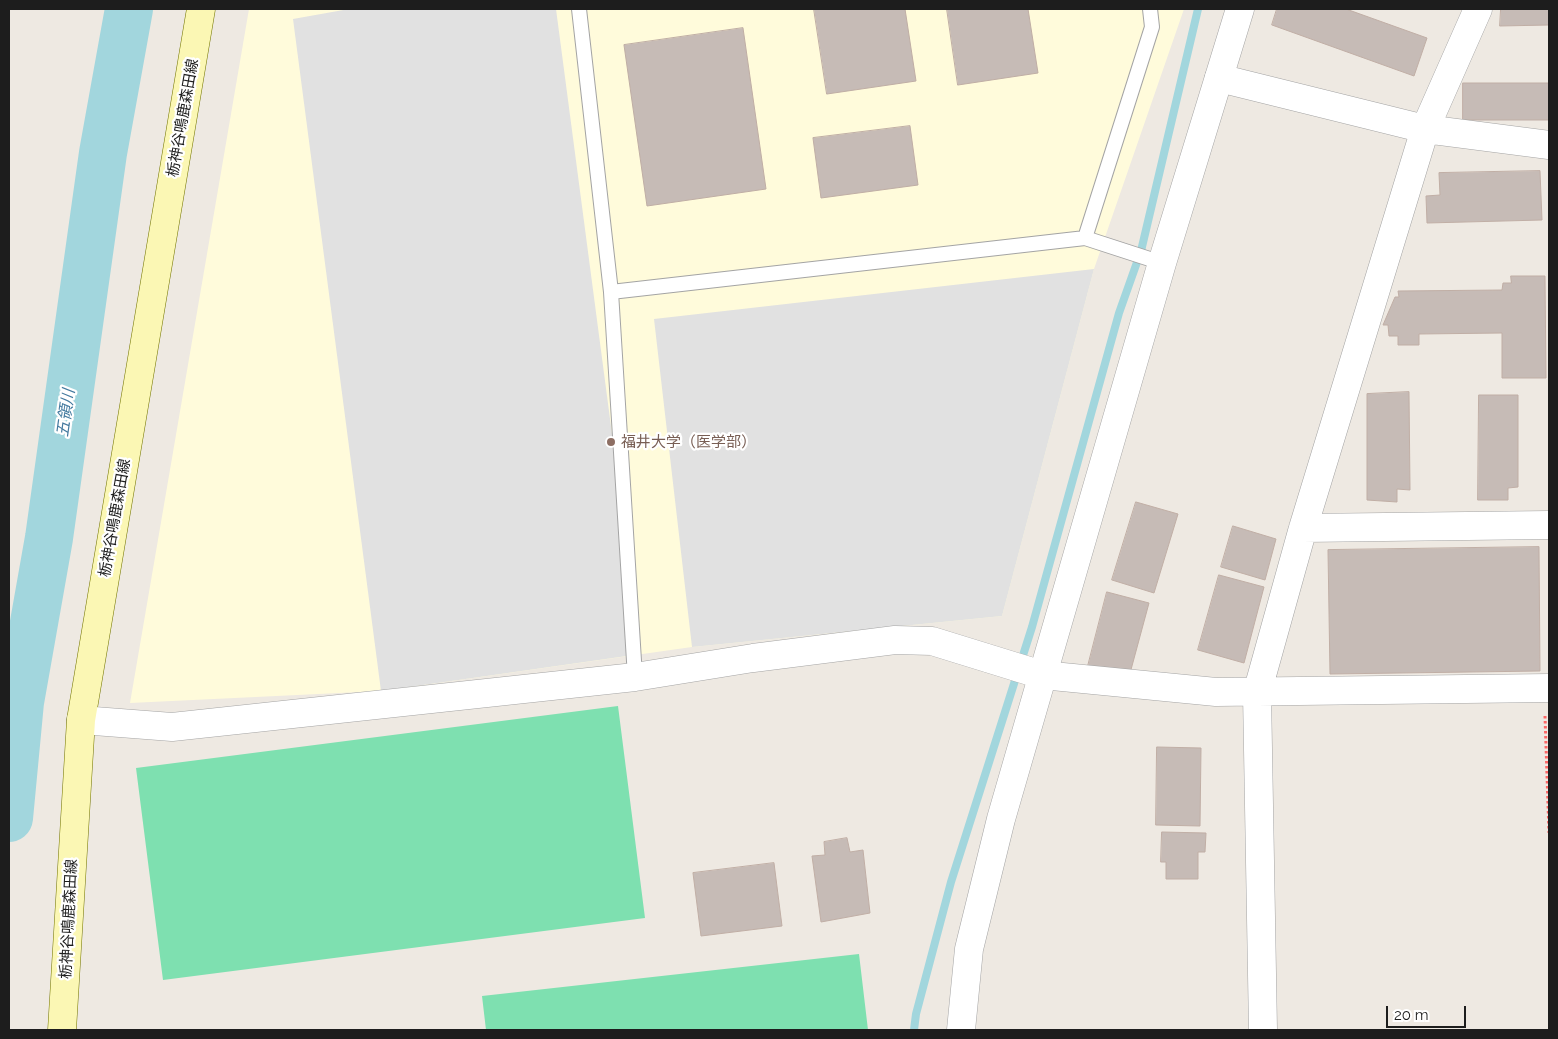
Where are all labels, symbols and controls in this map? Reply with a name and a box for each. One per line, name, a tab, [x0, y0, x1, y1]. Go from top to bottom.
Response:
street label: 栃神谷鳴鹿森田線	[164, 57, 202, 179]
water label: 五領川	[53, 388, 79, 438]
place label: 福井大学（医学部）	[621, 433, 756, 451]
marker: 福井大学（医学部）	[605, 436, 617, 448]
street label: 栃神谷鳴鹿森田線	[96, 457, 134, 579]
street label: 栃神谷鳴鹿森田線	[57, 859, 81, 979]
scale bar	[1388, 996, 1468, 1028]
text: 20 m	[1394, 1006, 1429, 1024]

